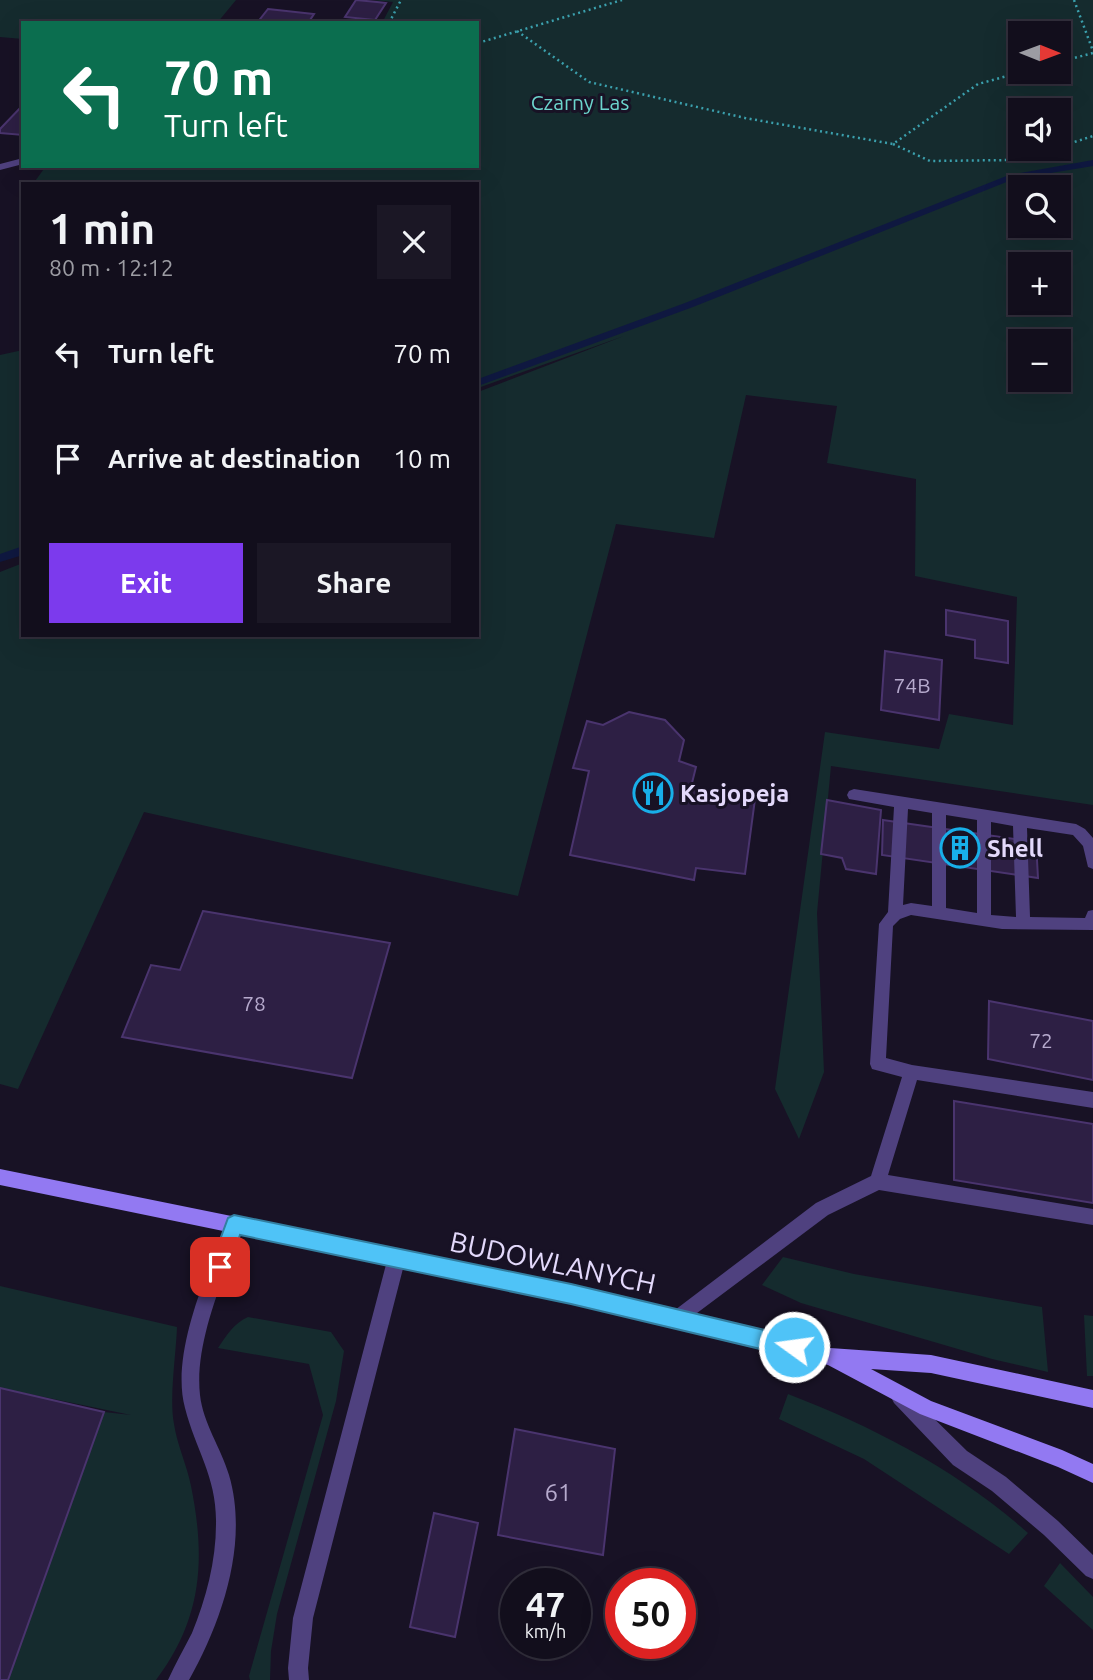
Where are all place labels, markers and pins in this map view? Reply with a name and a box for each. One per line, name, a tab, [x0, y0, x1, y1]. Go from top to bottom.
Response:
restaurant icon: Kasjopeja	[632, 772, 674, 814]
place label: Kasjopeja	[680, 780, 789, 807]
building icon: Shell	[939, 827, 981, 869]
place label: Shell	[987, 835, 1043, 862]
pin	[190, 1237, 250, 1297]

